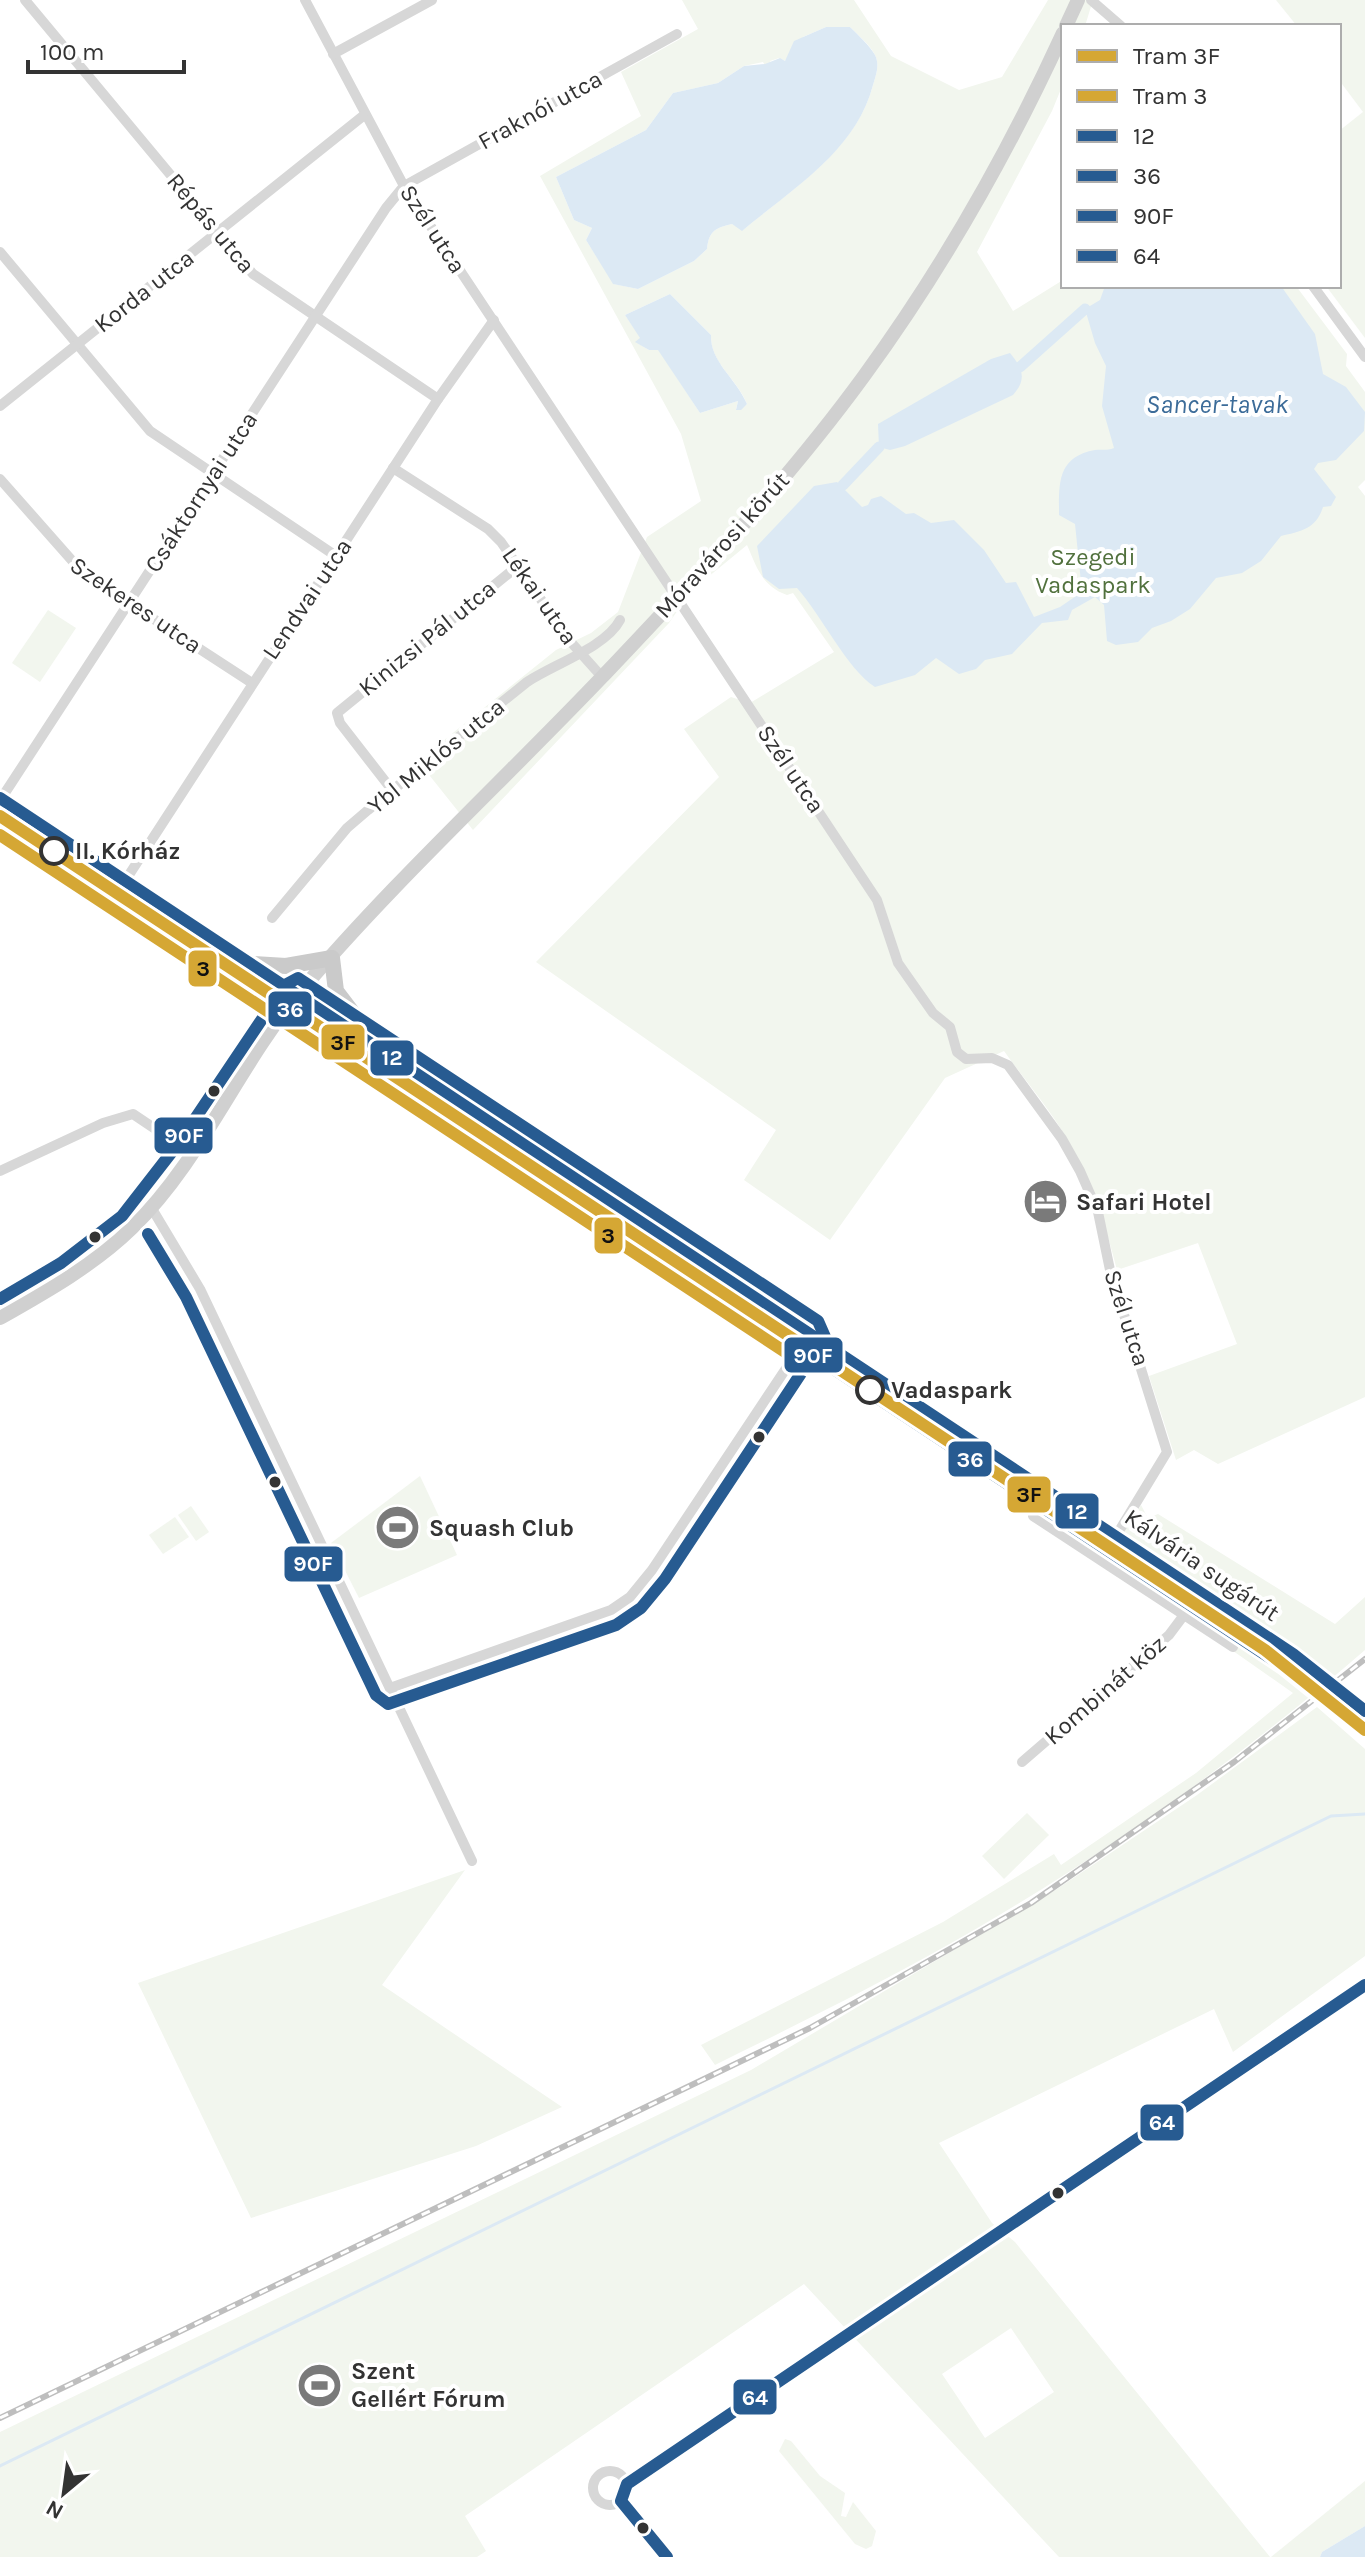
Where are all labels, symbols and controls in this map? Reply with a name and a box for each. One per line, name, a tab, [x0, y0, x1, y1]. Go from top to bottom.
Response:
scale bar	[28, 24, 184, 74]
legend	[1061, 24, 1341, 288]
text: 100 m	[40, 38, 105, 66]
text: Tram 3F	[1133, 42, 1220, 70]
street label: Fraknói utca	[473, 64, 607, 156]
text: Tram 3	[1133, 82, 1207, 110]
text: 12	[1133, 122, 1155, 150]
text: 36	[1133, 162, 1161, 190]
street label: Répás utca	[161, 167, 261, 279]
street label: Szél utca	[394, 180, 472, 278]
text: 90F	[1133, 202, 1174, 230]
text: 64	[1133, 242, 1160, 270]
street label: Korda utca	[89, 243, 199, 339]
water label: Sancer-tavak	[1146, 389, 1289, 420]
street label: Csáktornyai utca	[139, 406, 263, 578]
street label: Móravárosi körút	[649, 466, 795, 624]
street label: Lendvai utca	[256, 533, 358, 665]
street label: Lékai utca	[496, 542, 584, 650]
park label: Szegedi Vadaspark	[1035, 543, 1151, 599]
street label: Szekeres utca	[65, 551, 207, 659]
street label: Kinizsi Pál utca	[353, 574, 501, 702]
street label: Ybl Miklós utca	[362, 692, 510, 820]
street label: Szél utca	[751, 720, 831, 818]
marker: II. Kórház	[40, 837, 68, 865]
place label: II. Kórház	[75, 837, 180, 865]
line badge: 3	[187, 949, 218, 988]
text: 3	[196, 956, 210, 982]
line badge: 36	[267, 990, 313, 1028]
text: 36	[276, 997, 304, 1023]
line badge: 3F	[320, 1023, 366, 1061]
text: 3F	[330, 1030, 356, 1056]
line badge: 12	[369, 1039, 415, 1077]
text: 12	[381, 1045, 403, 1071]
unlabelled marker	[206, 1083, 222, 1099]
line badge: 90F	[153, 1116, 214, 1155]
text: 90F	[164, 1123, 204, 1149]
hotel icon: Safari Hotel	[1021, 1178, 1069, 1226]
place label: Safari Hotel	[1076, 1188, 1212, 1216]
line badge: 3	[593, 1216, 624, 1255]
text: 3	[601, 1223, 615, 1249]
unlabelled marker	[87, 1229, 103, 1245]
street label: Szél utca	[1098, 1266, 1156, 1370]
line badge: 90F	[783, 1336, 844, 1374]
text: 90F	[793, 1343, 833, 1369]
marker: Vadaspark	[856, 1376, 884, 1404]
place label: Vadaspark	[891, 1376, 1012, 1404]
unlabelled marker	[751, 1429, 767, 1445]
line badge: 36	[947, 1440, 993, 1478]
text: 36	[956, 1447, 984, 1473]
unlabelled marker	[267, 1474, 283, 1490]
line badge: 3F	[1006, 1475, 1052, 1514]
text: 3F	[1016, 1482, 1042, 1508]
line badge: 12	[1054, 1492, 1100, 1530]
text: 12	[1066, 1499, 1088, 1525]
street label: Kálvária sugárút	[1119, 1503, 1285, 1627]
sports icon: Squash Club	[374, 1504, 422, 1552]
place label: Squash Club	[429, 1514, 574, 1542]
line badge: 90F	[283, 1545, 344, 1583]
text: 90F	[293, 1551, 333, 1577]
street label: Kombinát köz	[1038, 1630, 1172, 1750]
line badge: 64	[1139, 2103, 1185, 2142]
text: 64	[1149, 2110, 1175, 2136]
unlabelled marker	[1050, 2185, 1066, 2201]
place label: Szent Gellért Fórum	[351, 2357, 505, 2413]
sports icon: Szent Gellért Fórum	[296, 2361, 344, 2409]
line badge: 64	[732, 2378, 778, 2416]
text: 64	[742, 2385, 768, 2411]
north arrow	[24, 2453, 104, 2533]
text: N	[42, 2494, 68, 2525]
unlabelled marker	[635, 2520, 651, 2536]

